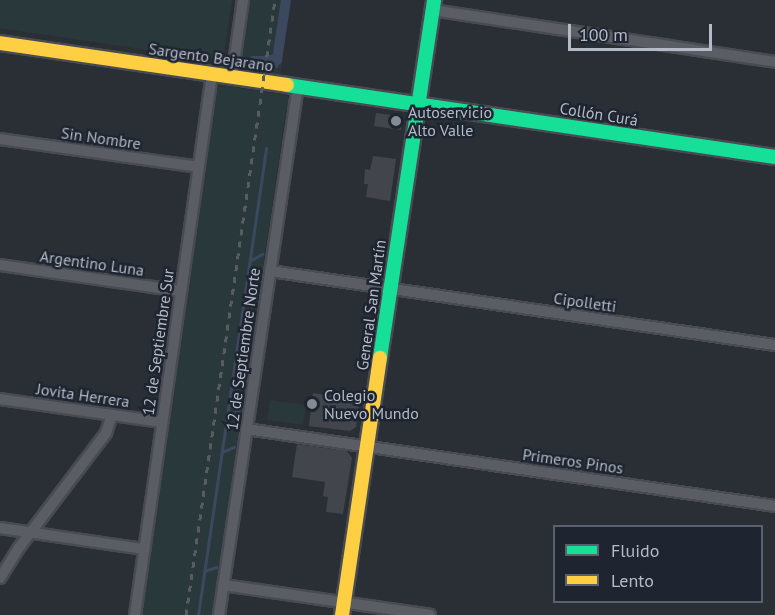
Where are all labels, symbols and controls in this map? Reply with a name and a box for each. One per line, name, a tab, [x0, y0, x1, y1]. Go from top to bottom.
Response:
scale bar	[571, 12, 715, 50]
text: 100 m	[579, 23, 628, 46]
street label: Sargento Bejarano	[147, 39, 275, 75]
street label: Collón Curá	[559, 98, 639, 130]
place label: Autoservicio Alto Valle	[408, 102, 492, 140]
marker: Autoservicio Alto Valle	[389, 114, 403, 128]
street label: Sin Nombre	[60, 123, 142, 153]
street label: General San Martín	[352, 239, 390, 371]
street label: Argentino Luna	[39, 246, 145, 280]
street label: 12 de Septiembre Norte	[222, 266, 264, 432]
street label: 12 de Septiembre Sur	[138, 267, 178, 417]
street label: Cipolletti	[552, 288, 618, 316]
street label: Jovita Herrera	[35, 379, 131, 411]
place label: Colegio Nuevo Mundo	[324, 385, 419, 423]
marker: Colegio Nuevo Mundo	[305, 397, 319, 411]
street label: Primeros Pinos	[521, 444, 625, 478]
legend	[553, 525, 763, 603]
text: Fluido	[611, 539, 659, 562]
text: Lento	[611, 569, 654, 592]

